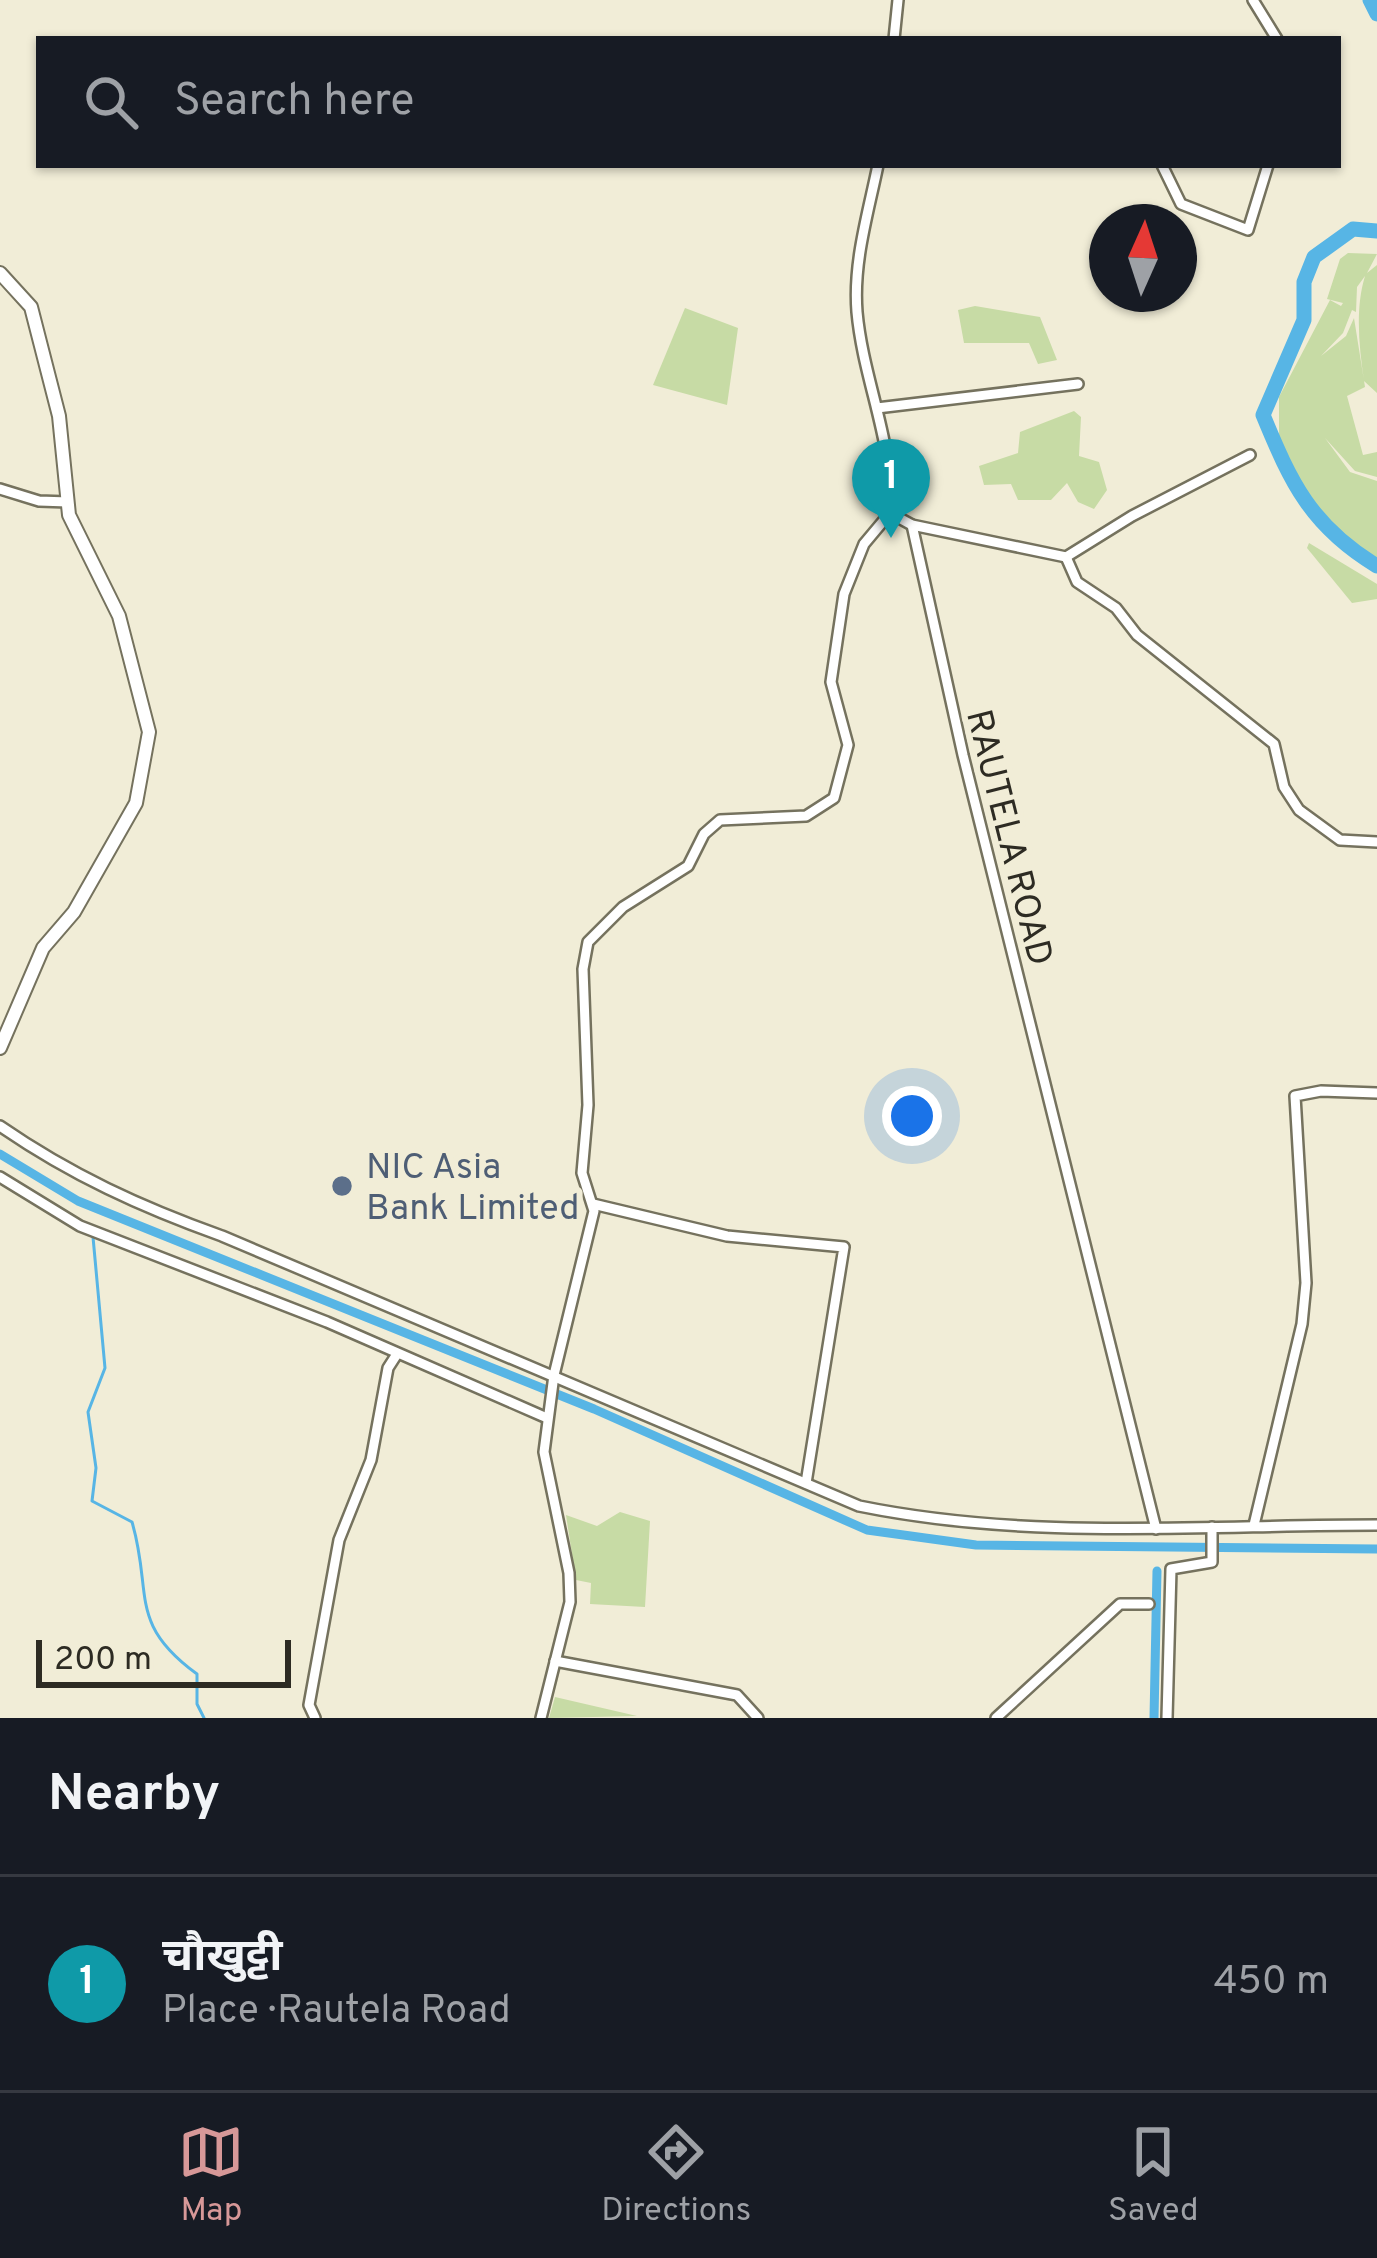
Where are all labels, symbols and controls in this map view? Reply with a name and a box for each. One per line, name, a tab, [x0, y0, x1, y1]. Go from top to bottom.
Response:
search box	[36, 36, 1341, 168]
icon: search	[78, 69, 144, 135]
text: Search here	[174, 74, 414, 131]
north arrow	[1089, 204, 1197, 312]
pin: 1	[852, 439, 930, 538]
street label: RAUTELA ROAD	[953, 705, 1061, 971]
your location	[882, 1086, 942, 1146]
place label: NIC Asia Bank Limited	[366, 1146, 580, 1233]
marker: NIC Asia Bank Limited	[329, 1173, 355, 1199]
scale bar	[36, 1634, 291, 1687]
text: 200 m	[54, 1640, 152, 1682]
text: Nearby	[48, 1764, 220, 1829]
text: चौखुट्टी	[162, 1930, 282, 1987]
text: 1	[79, 1959, 95, 2008]
text: 450 m	[1213, 1959, 1329, 2008]
text: Place · Rautela Road	[162, 1988, 511, 2037]
tab: Map	[178, 2119, 244, 2233]
tab: Directions	[601, 2119, 751, 2233]
tab: Saved	[1108, 2119, 1199, 2233]

